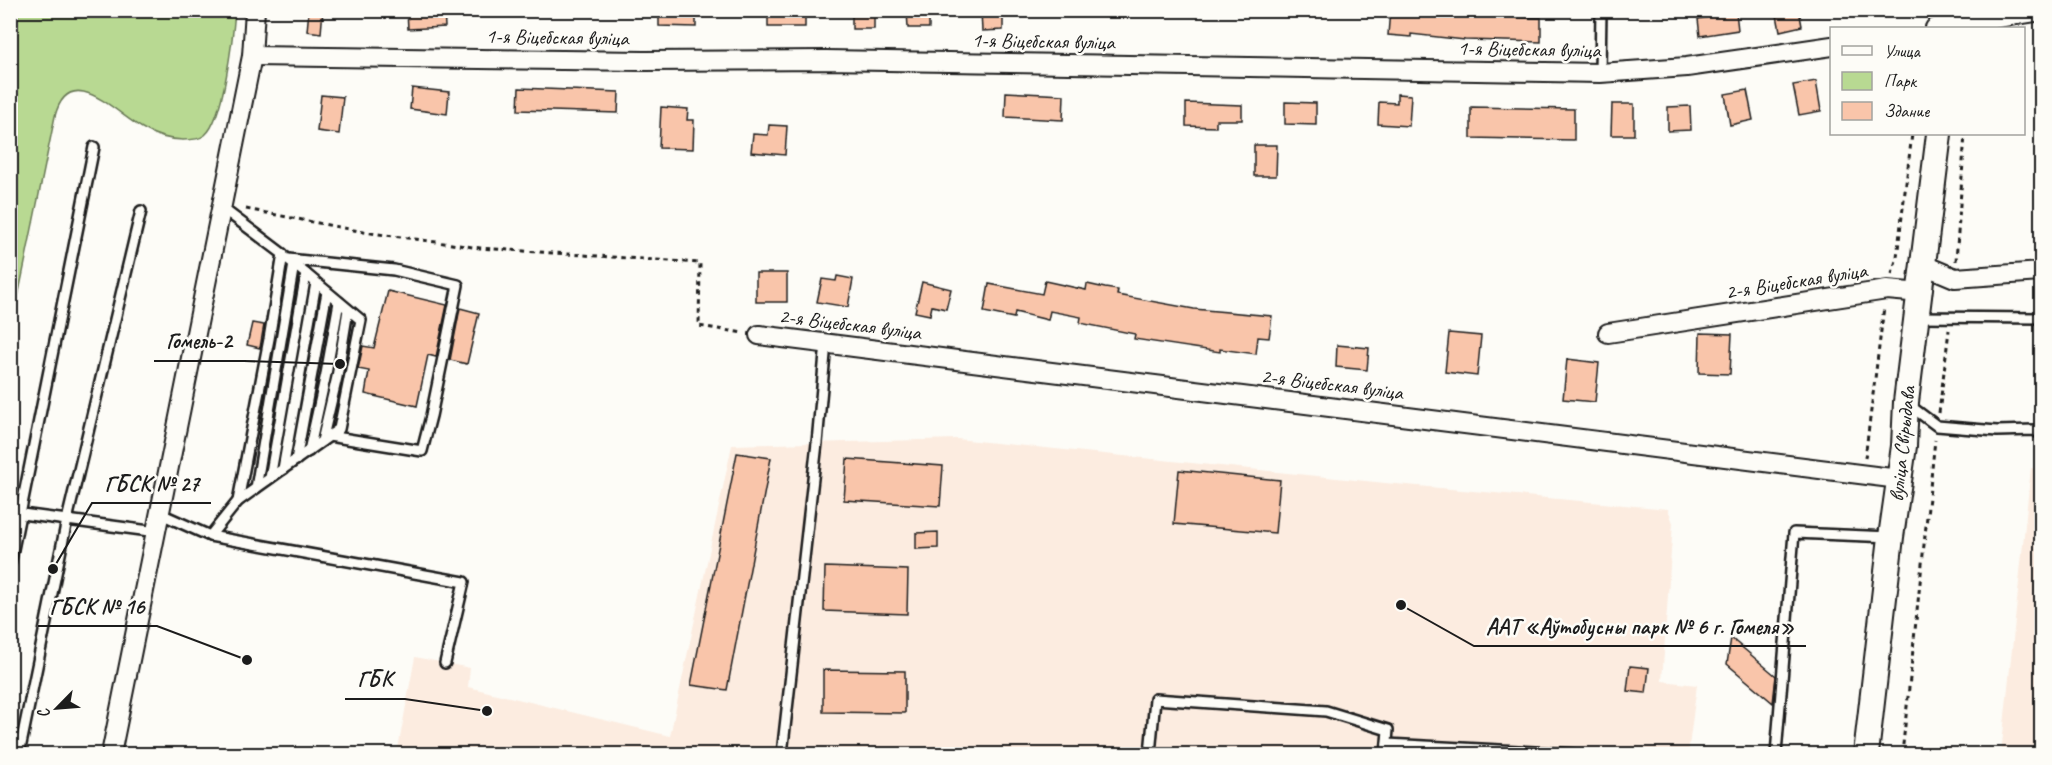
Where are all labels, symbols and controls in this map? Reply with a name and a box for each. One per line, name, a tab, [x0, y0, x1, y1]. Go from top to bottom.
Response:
street label: 1-я Віцебская вуліца	[485, 23, 631, 51]
street label: 1-я Віцебская вуліца	[971, 27, 1117, 55]
legend	[1830, 27, 2025, 135]
street label: 1-я Віцебская вуліца	[1457, 35, 1603, 63]
text: Улица	[1884, 40, 1921, 62]
text: Парк	[1884, 70, 1918, 92]
text: Здание	[1884, 100, 1930, 122]
street label: 2-я Віцебская вуліца	[1723, 257, 1870, 305]
street label: 2-я Віцебская вуліца	[777, 302, 924, 346]
callout: Гомель-2	[154, 321, 244, 361]
text: Гомель-2	[166, 327, 234, 355]
street label: 2-я Віцебская вуліца	[1259, 362, 1406, 406]
street label: вуліца Свірыдава	[1883, 384, 1921, 503]
callout: ГБСК № 27	[92, 463, 211, 503]
text: ГБСК № 27	[105, 470, 201, 498]
callout: ГБСК № 16	[38, 586, 157, 626]
text: ГБСК № 16	[50, 593, 146, 621]
callout: ААТ «Аўтобусны парк № 6 г. Гомеля»	[1474, 606, 1806, 646]
text: ААТ «Аўтобусны парк № 6 г. Гомеля»	[1486, 613, 1794, 641]
callout: ГБК	[345, 659, 405, 699]
text: ГБК	[357, 665, 396, 693]
north arrow	[27, 678, 87, 738]
text: С	[33, 704, 55, 722]

